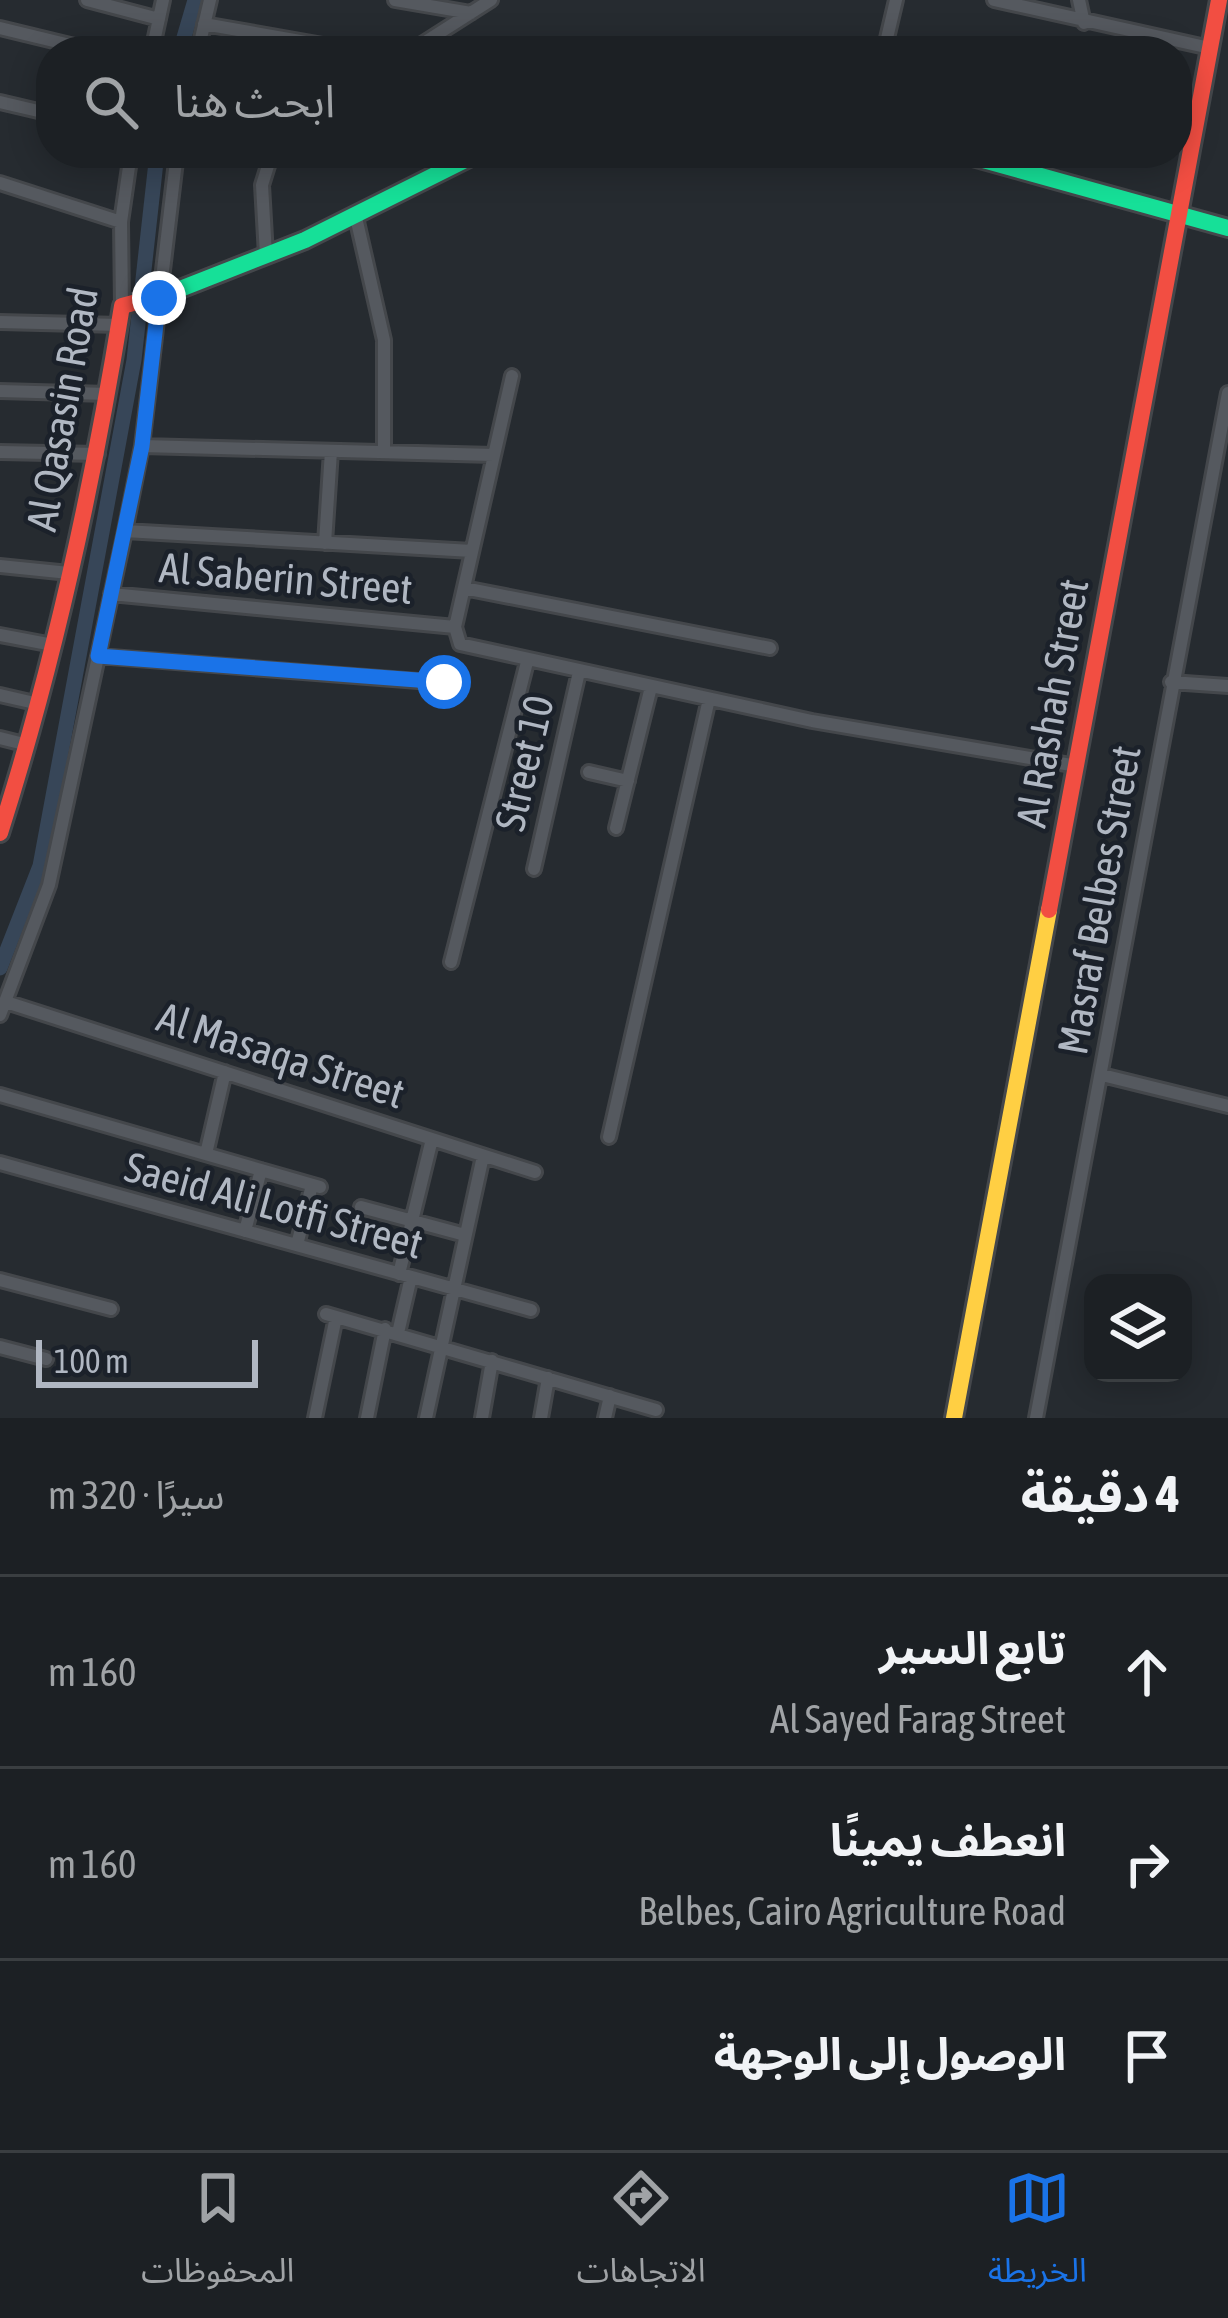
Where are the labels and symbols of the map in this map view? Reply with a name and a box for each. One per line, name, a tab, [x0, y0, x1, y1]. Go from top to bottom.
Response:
route end	[132, 271, 186, 325]
street label: Al Qasasin Road	[17, 283, 107, 535]
street label: Al Saberin Street	[157, 543, 415, 613]
street label: Al Rashah Street	[1007, 575, 1097, 831]
route start	[417, 655, 471, 709]
street label: Street 10	[485, 691, 563, 835]
street label: Masraf Belbes Street	[1048, 742, 1150, 1058]
street label: Al Masaqa Street	[151, 992, 411, 1118]
street label: Saeid Ali Lotfi Street	[120, 1142, 428, 1268]
scale bar	[36, 1334, 258, 1387]

